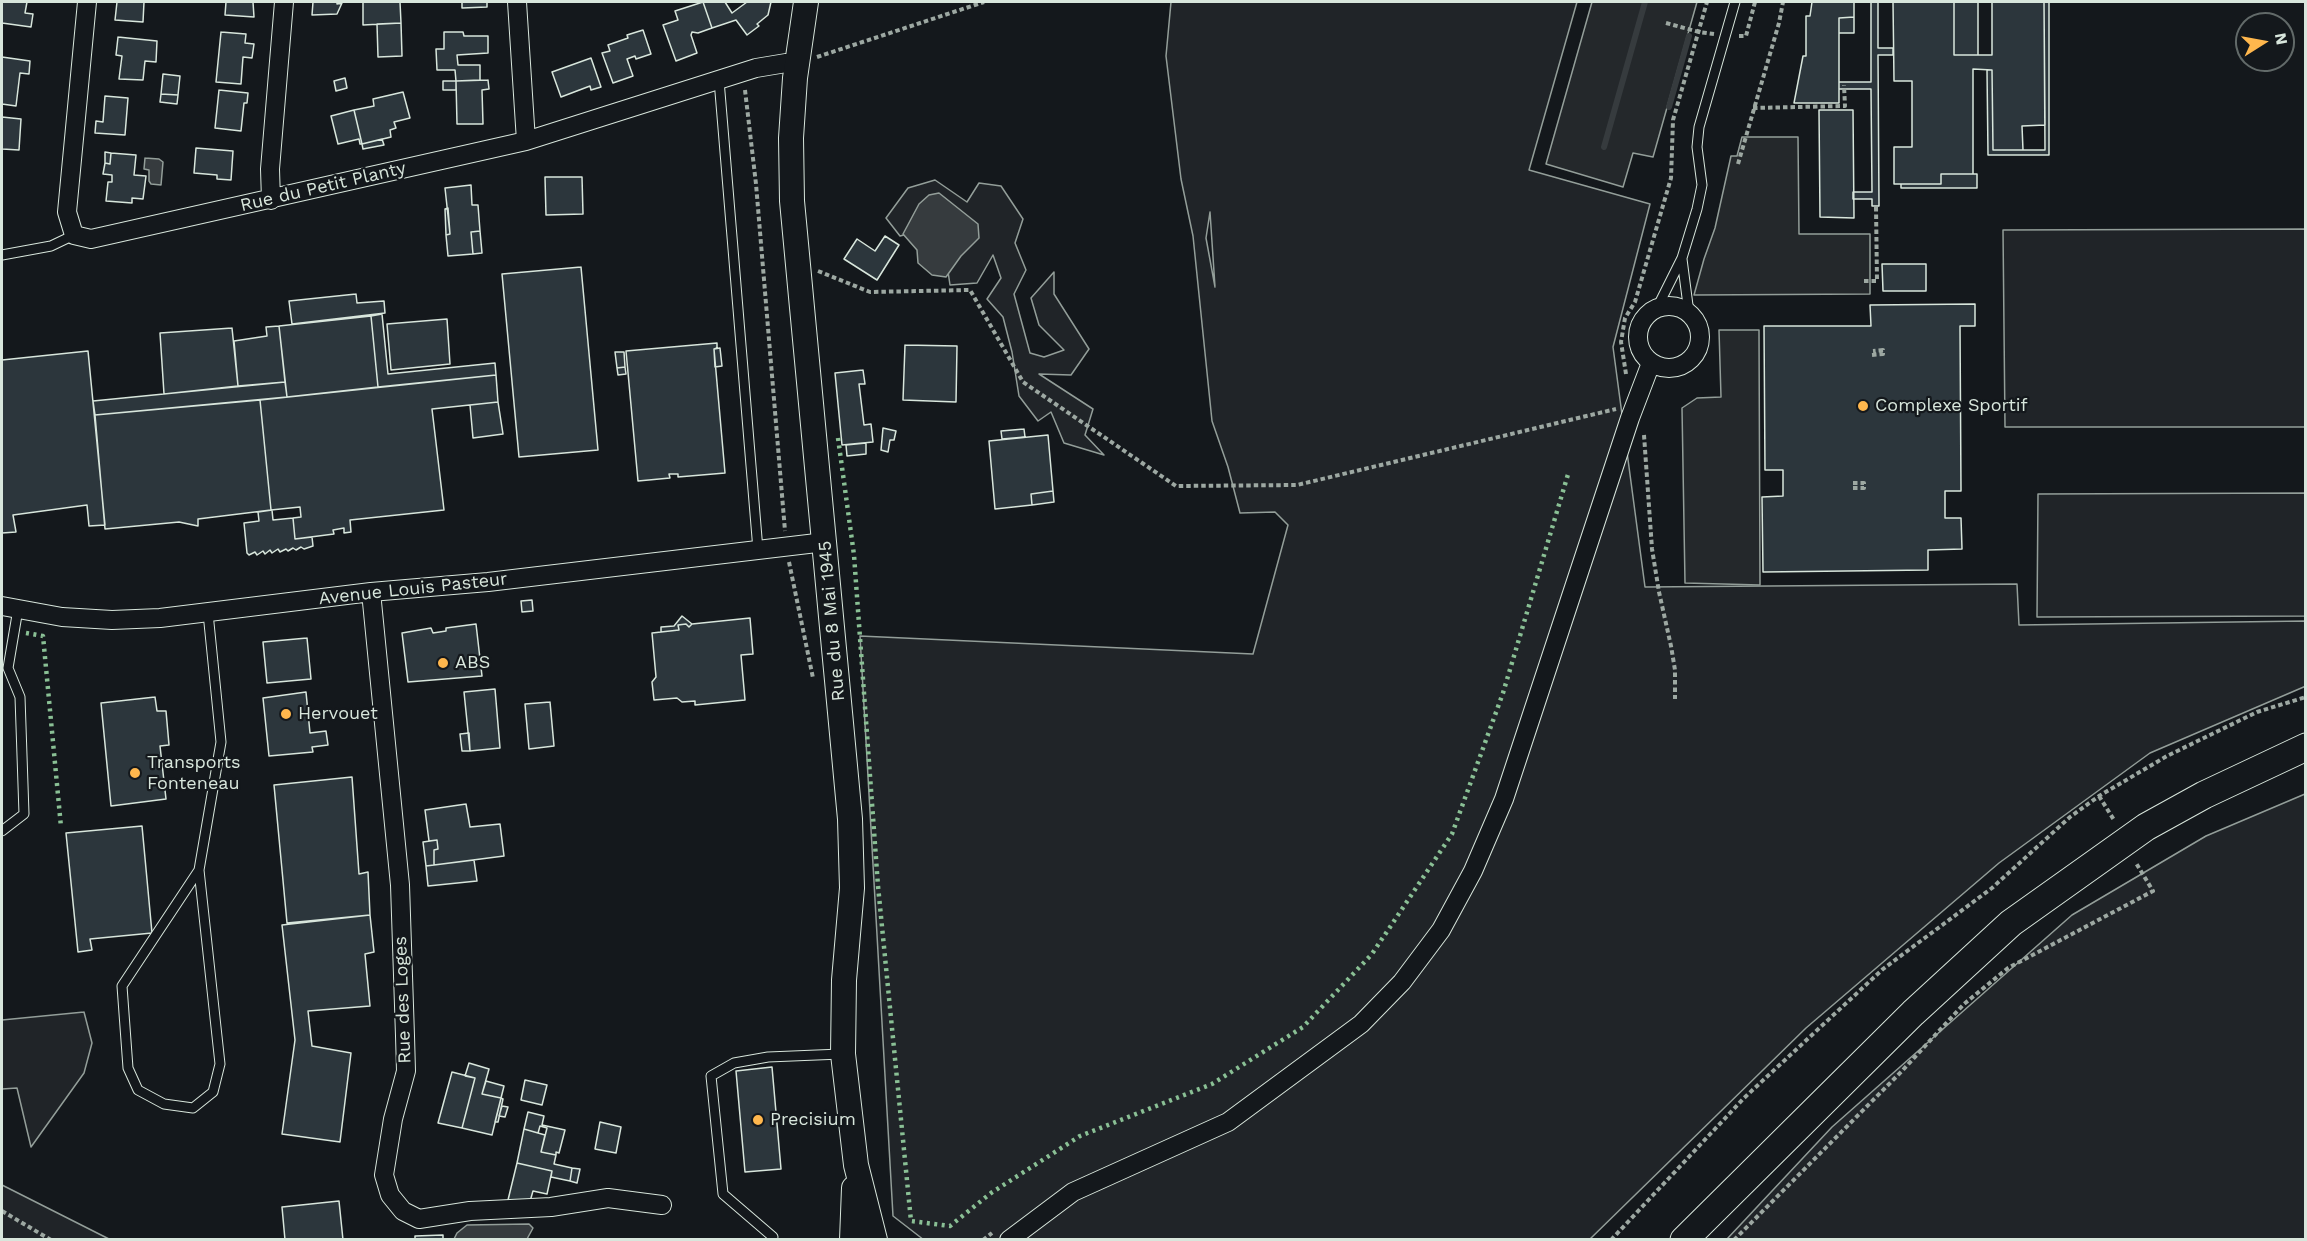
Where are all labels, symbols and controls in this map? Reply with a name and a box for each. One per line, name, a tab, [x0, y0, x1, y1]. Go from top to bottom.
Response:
north arrow	[2235, 12, 2295, 72]
text: N	[2271, 31, 2292, 46]
street label: Rue du Petit Planty	[238, 157, 408, 217]
place label: Complexe Sportif	[1875, 395, 2028, 417]
marker: Complexe Sportif	[1856, 399, 1870, 413]
street label: Rue du 8 Mai 1945	[814, 540, 850, 702]
street label: Avenue Louis Pasteur	[318, 568, 508, 610]
place label: ABS	[455, 652, 490, 674]
marker: ABS	[436, 656, 450, 670]
place label: Hervouet	[298, 703, 378, 725]
marker: Hervouet	[279, 707, 293, 721]
place label: Transports Fonteneau	[147, 752, 240, 795]
marker: Transports Fonteneau	[128, 766, 142, 780]
street label: Rue des Loges	[390, 936, 416, 1064]
place label: Precisium	[770, 1109, 856, 1131]
marker: Precisium	[751, 1113, 765, 1127]

